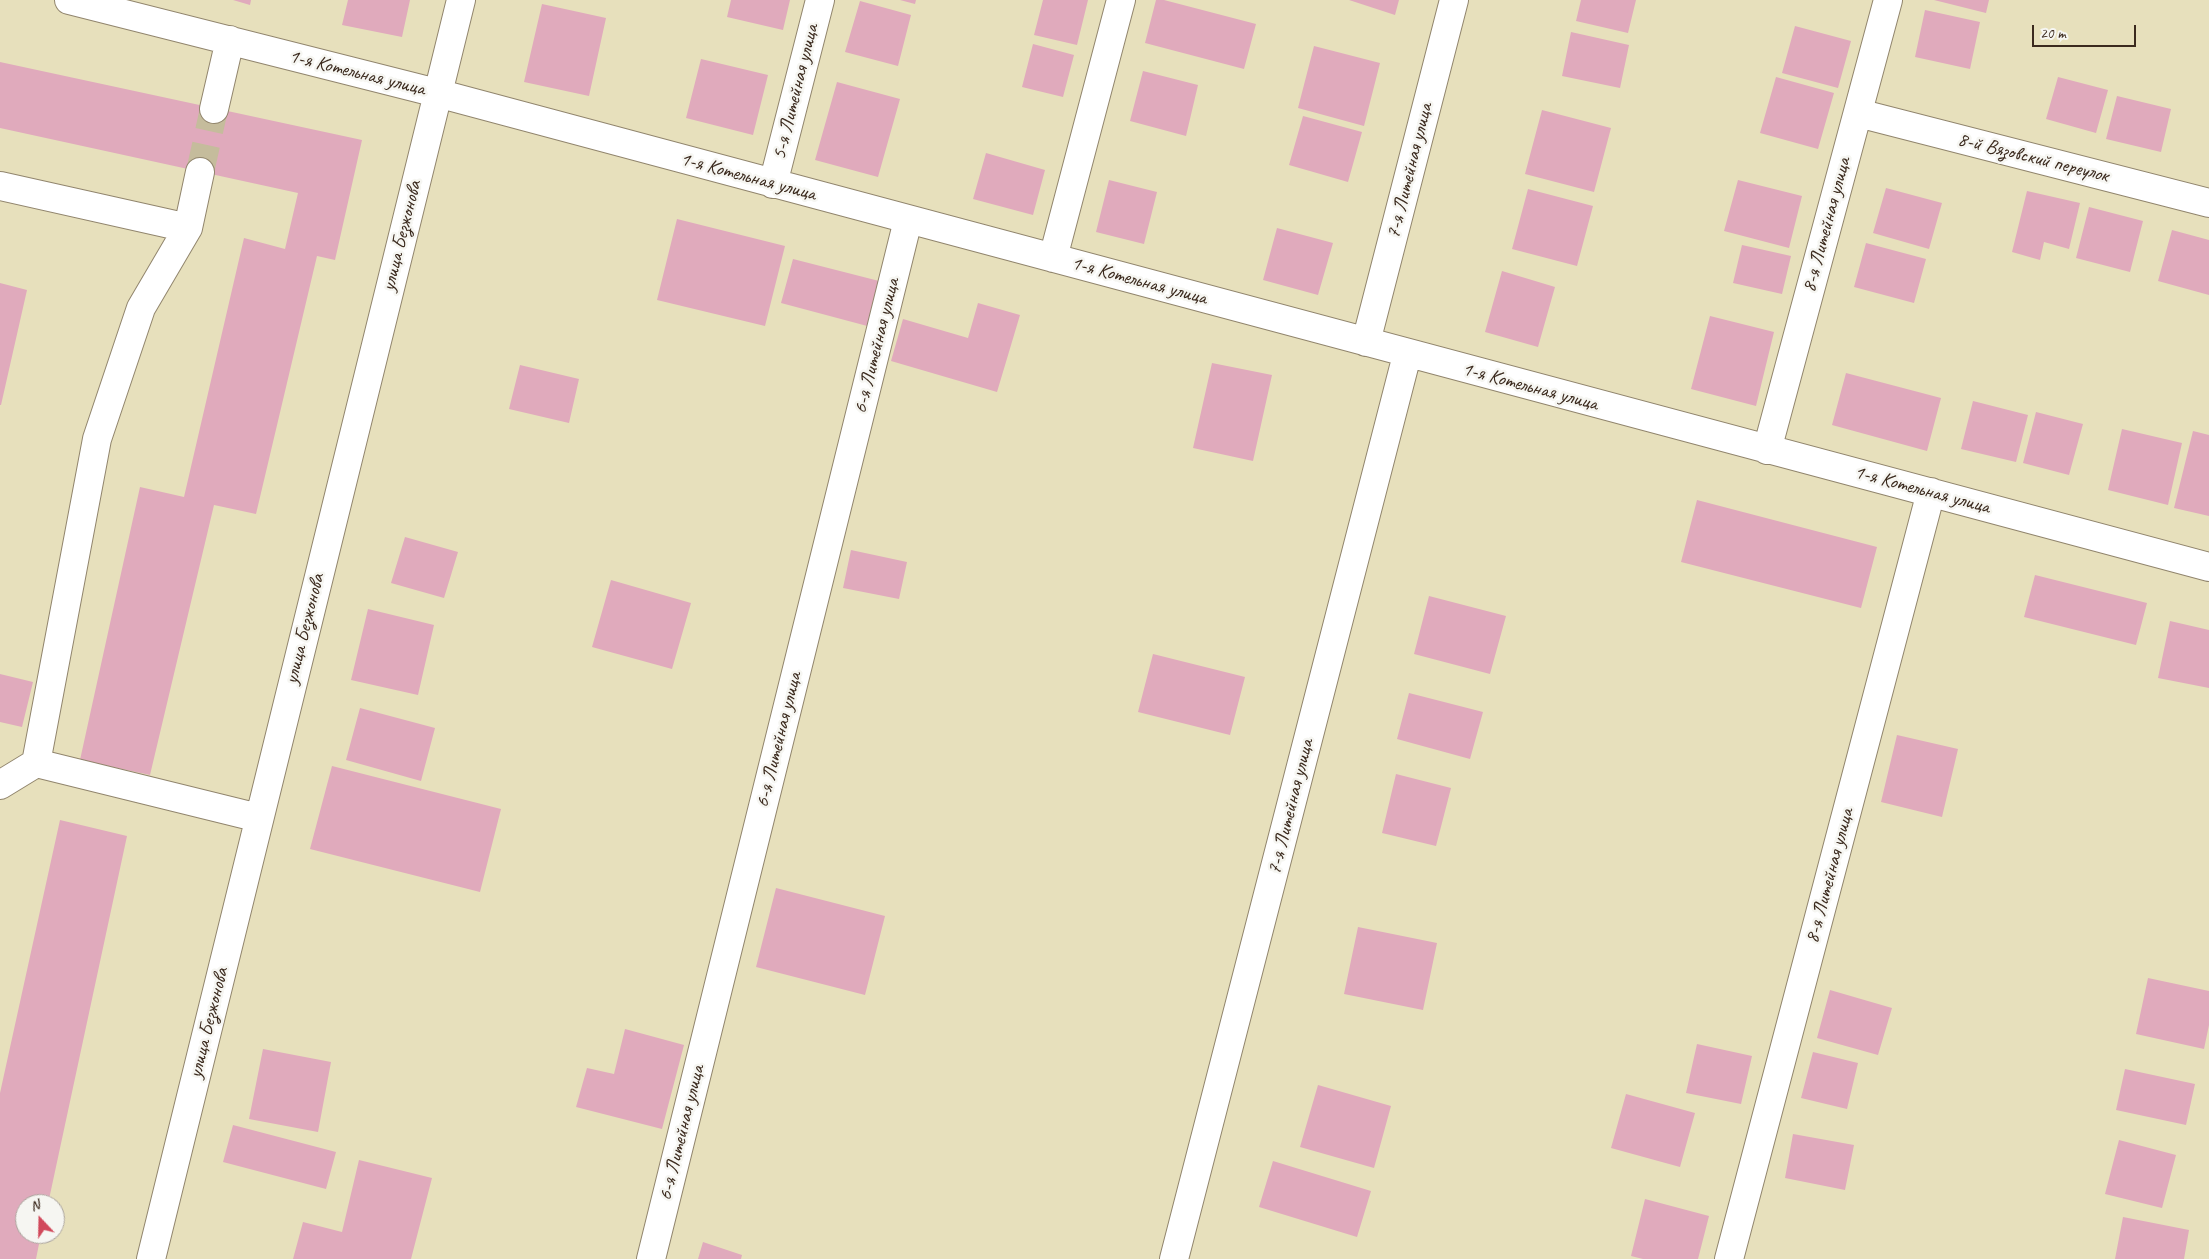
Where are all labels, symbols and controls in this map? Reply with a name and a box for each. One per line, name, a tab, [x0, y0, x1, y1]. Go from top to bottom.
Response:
scale bar	[2034, 15, 2138, 47]
street label: 5-я Литейная улица	[768, 22, 824, 162]
text: 20 m	[2040, 24, 2066, 43]
street label: 1-я Котельная улица	[286, 44, 428, 102]
street label: 7-я Литейная улица	[1382, 101, 1438, 241]
street label: 8-й Вязовский переулок	[1955, 128, 2111, 188]
street label: 1-я Котельная улица	[678, 147, 818, 207]
street label: 8-я Литейная улица	[1797, 155, 1857, 295]
street label: улица Безжонова	[377, 178, 427, 294]
street label: 1-я Котельная улица	[1069, 251, 1209, 311]
street label: 6-я Литейная улица	[849, 276, 905, 416]
street label: 1-я Котельная улица	[1460, 357, 1600, 417]
street label: 1-я Котельная улица	[1852, 460, 1992, 520]
street label: улица Безжонова	[280, 571, 330, 687]
street label: 6-я Литейная улица	[751, 670, 807, 810]
street label: 7-я Литейная улица	[1263, 737, 1319, 877]
street label: 8-я Литейная улица	[1800, 806, 1860, 946]
street label: улица Безжонова	[184, 965, 234, 1081]
street label: 6-я Литейная улица	[654, 1063, 710, 1203]
north arrow	[15, 1194, 65, 1244]
text: N	[28, 1196, 42, 1215]

